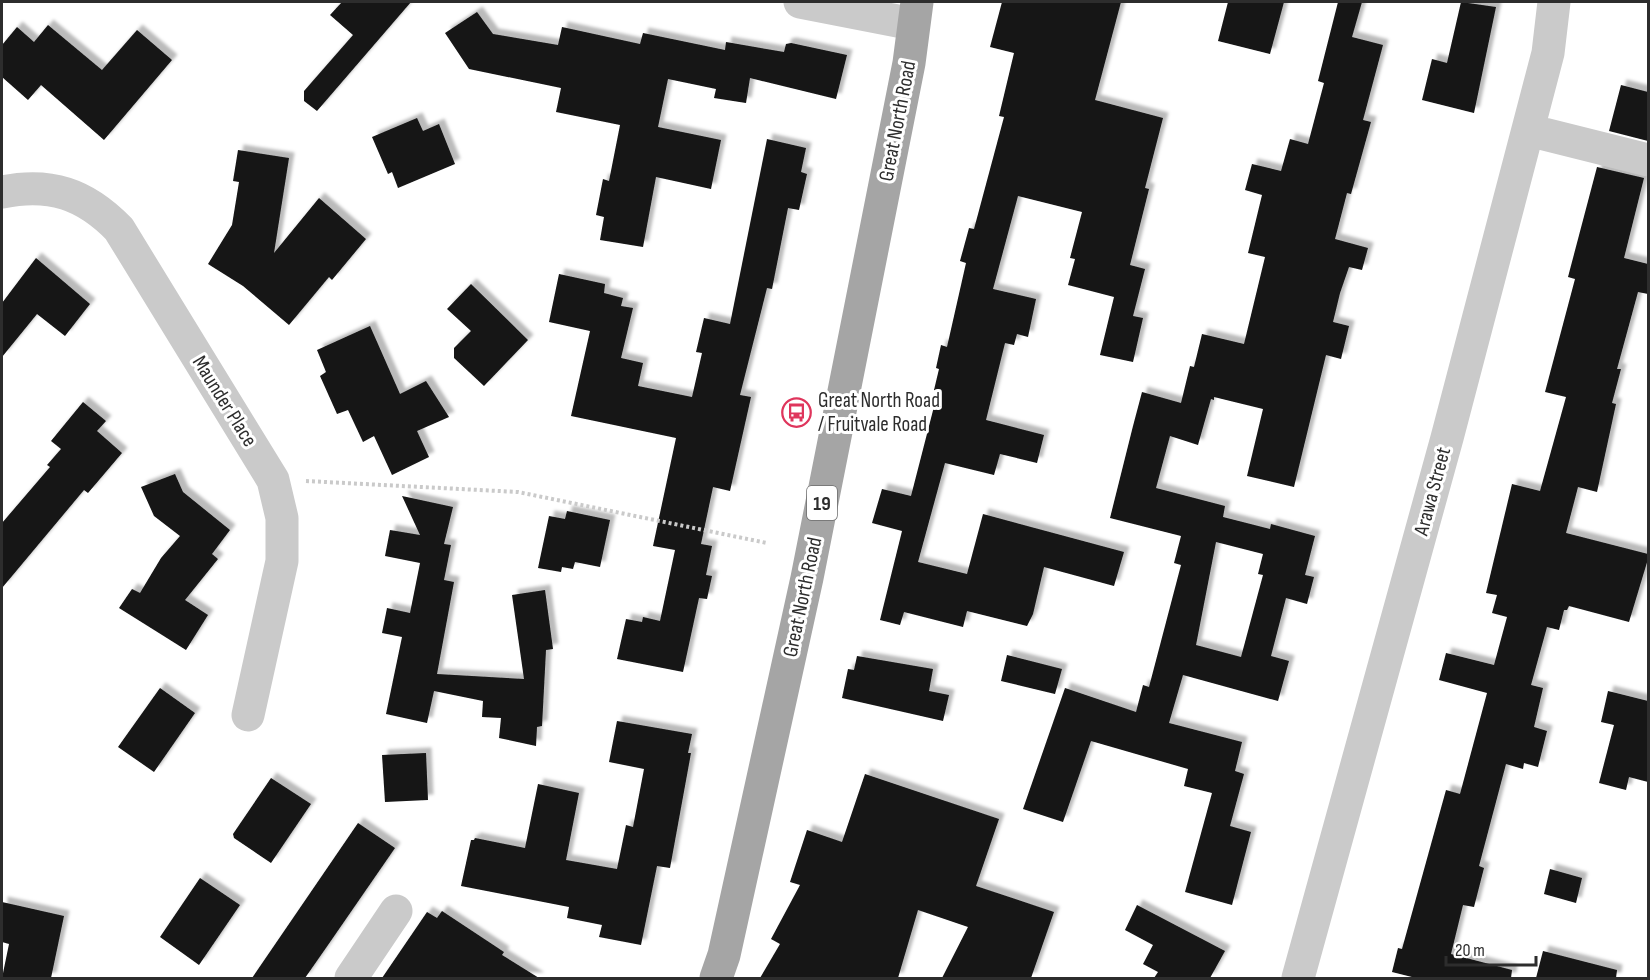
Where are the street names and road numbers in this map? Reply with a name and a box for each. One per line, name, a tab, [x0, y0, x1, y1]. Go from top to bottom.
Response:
street label: Great North Road	[874, 59, 921, 183]
street label: Maunder Place	[187, 351, 262, 451]
street label: Arawa Street	[1408, 444, 1456, 539]
road number: 19	[807, 486, 837, 520]
street label: Great North Road	[778, 535, 827, 659]

